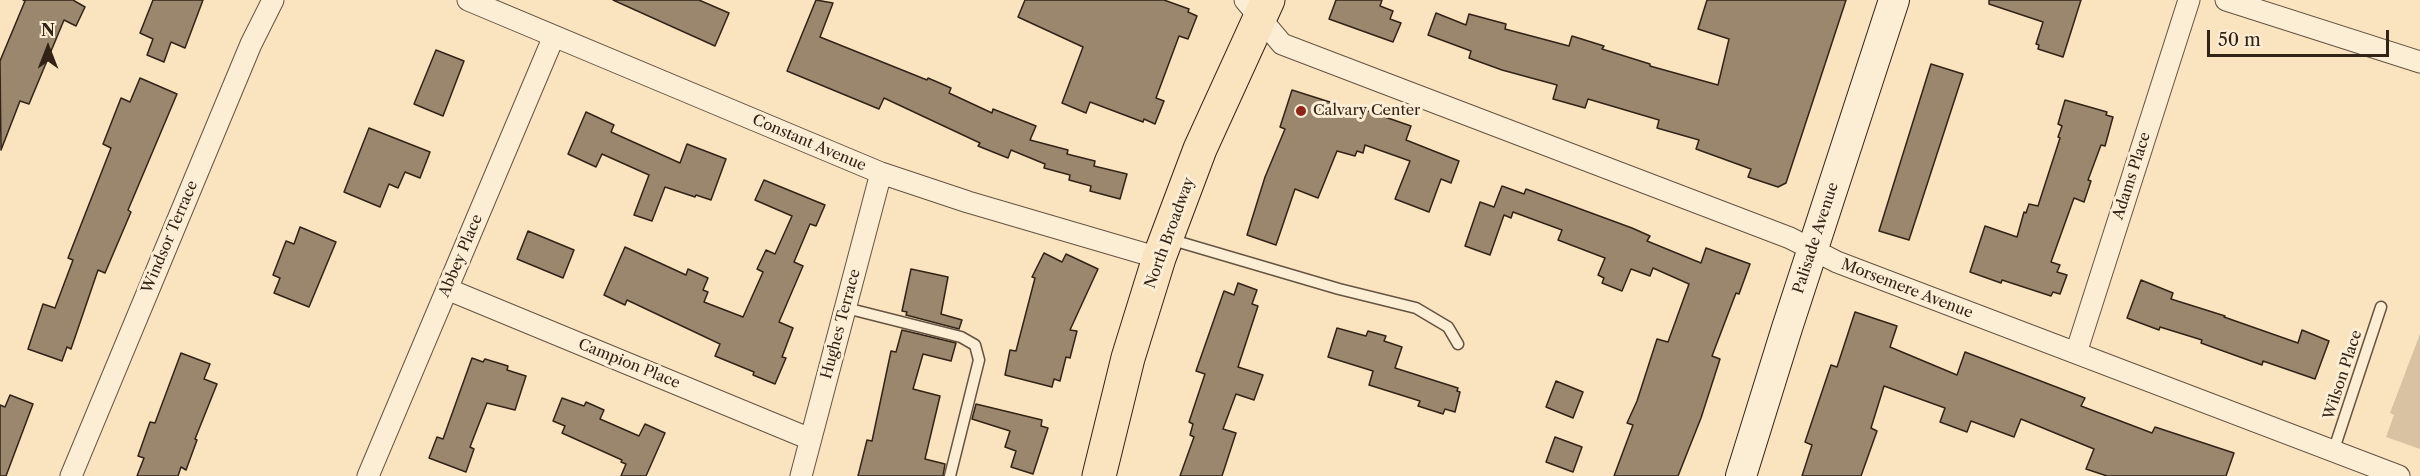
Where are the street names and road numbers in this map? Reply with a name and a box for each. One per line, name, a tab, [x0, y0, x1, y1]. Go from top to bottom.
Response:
street label: Constant Avenue	[749, 111, 869, 175]
street label: Adams Place	[2109, 130, 2155, 222]
street label: North Broadway	[1142, 175, 1198, 291]
street label: Windsor Terrace	[138, 178, 202, 296]
street label: Palisade Avenue	[1790, 180, 1842, 296]
street label: Abbey Place	[435, 212, 487, 300]
street label: Morsemere Avenue	[1839, 256, 1975, 322]
street label: Hughes Terrace	[818, 267, 864, 381]
street label: Wilson Place	[2320, 328, 2366, 422]
street label: Campion Place	[575, 335, 683, 393]

